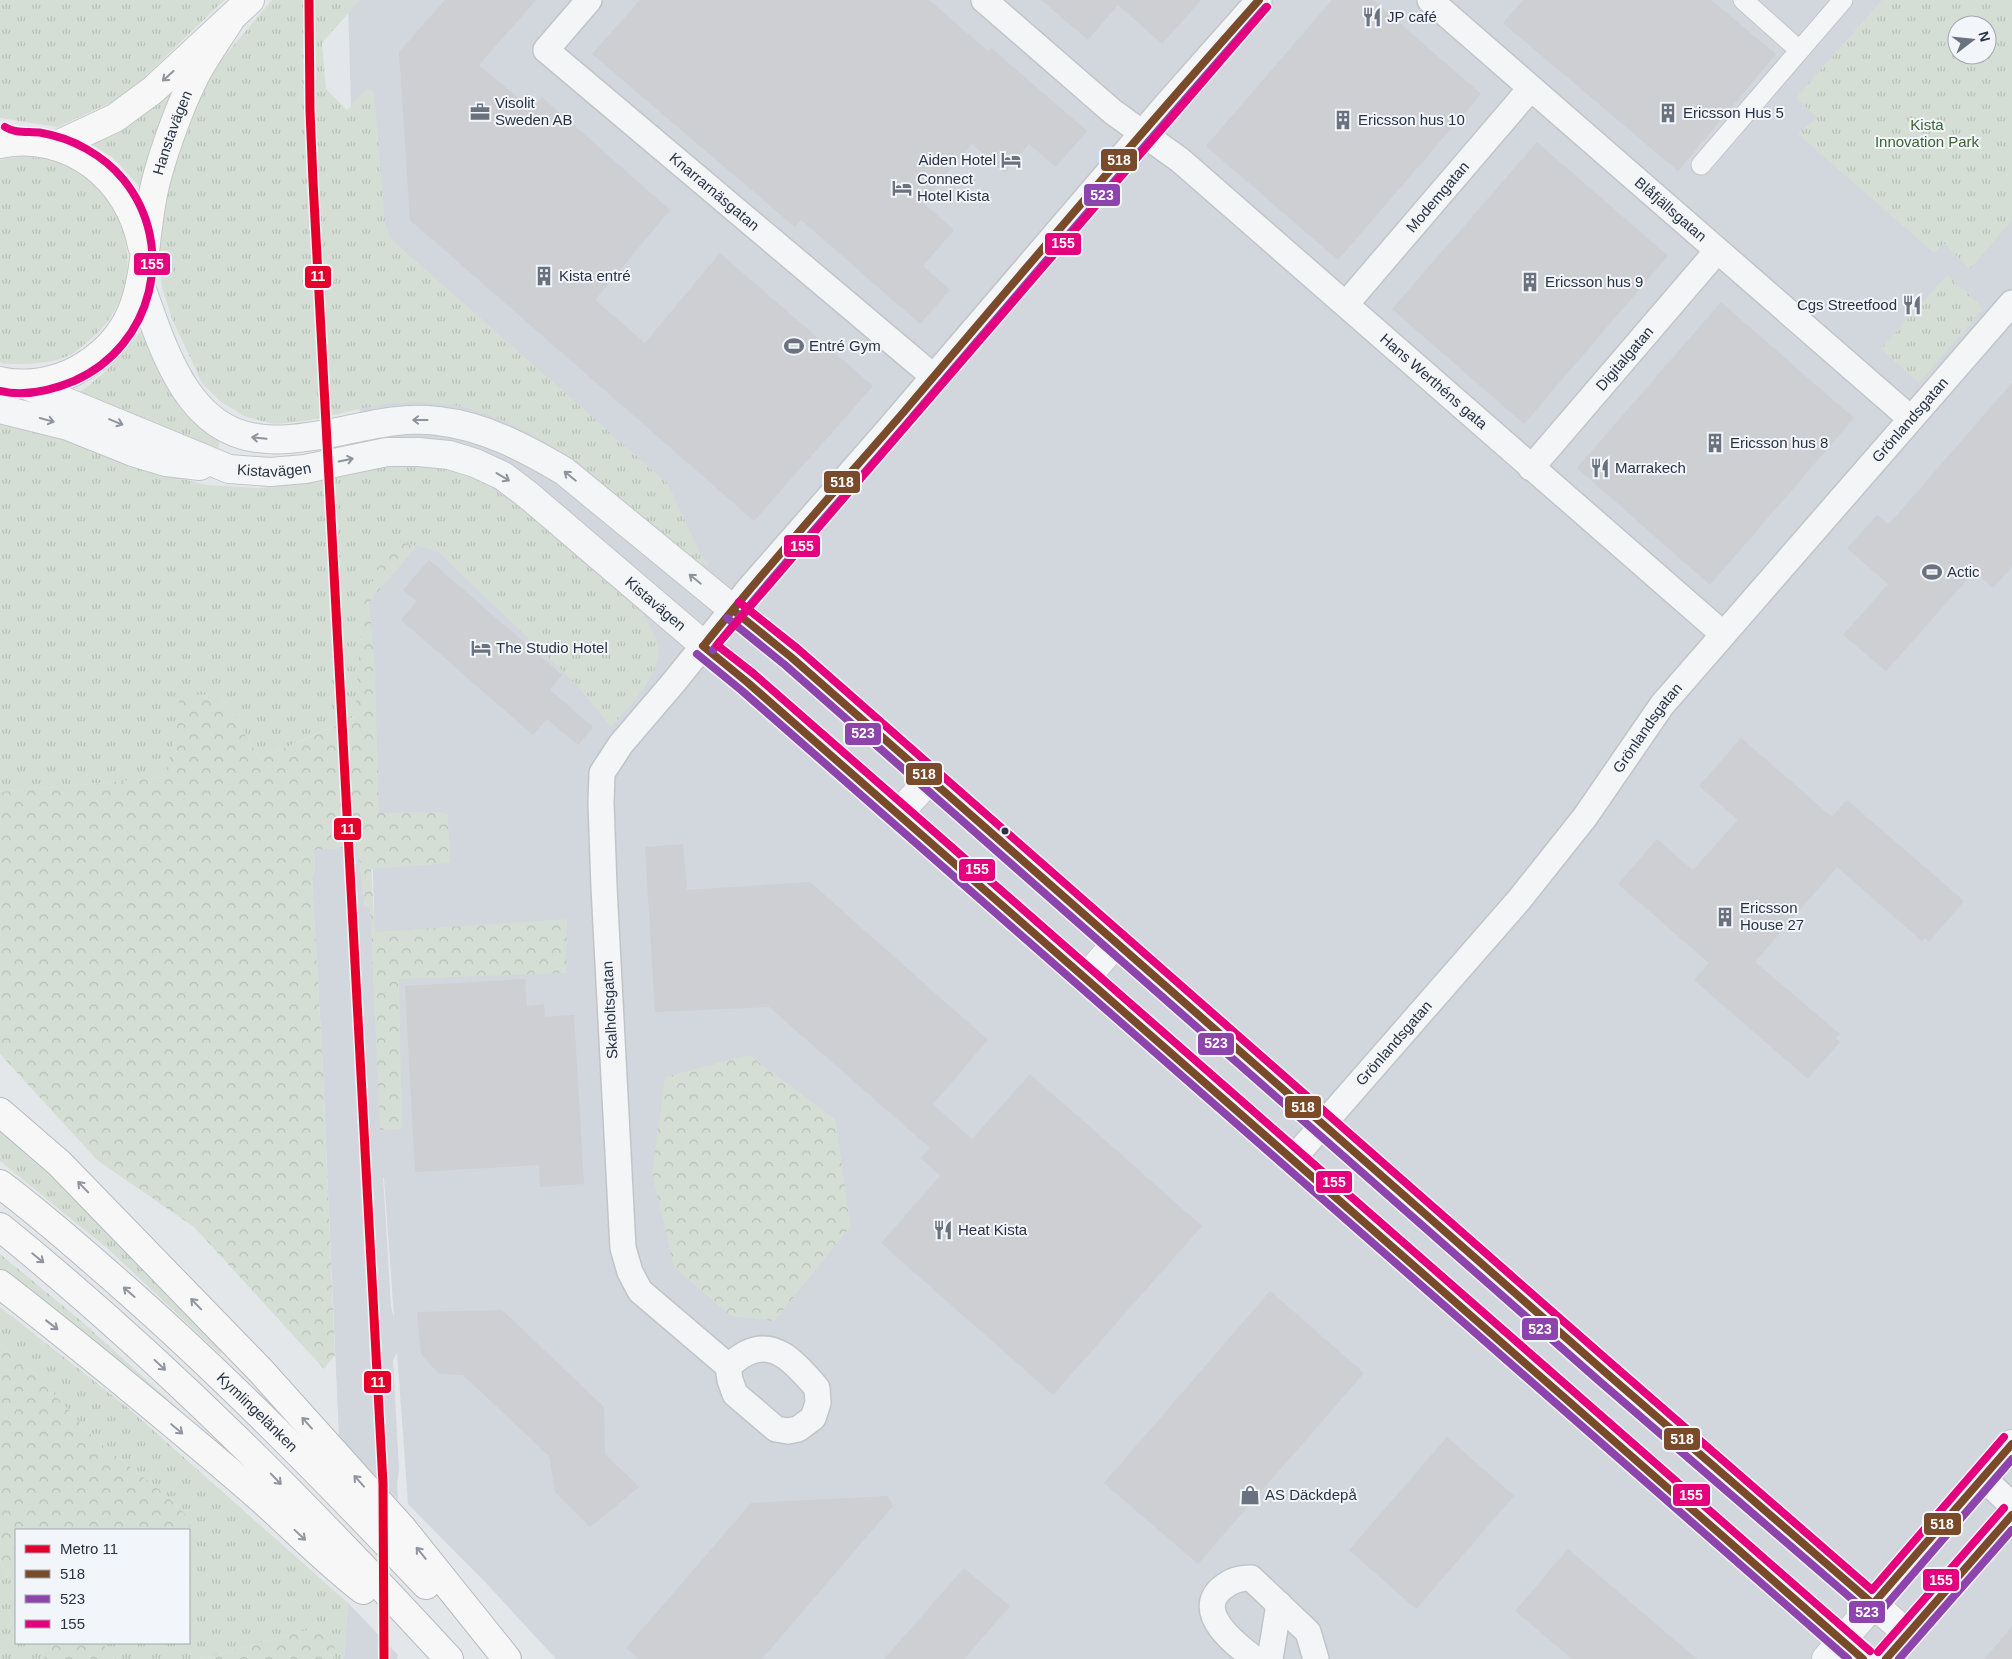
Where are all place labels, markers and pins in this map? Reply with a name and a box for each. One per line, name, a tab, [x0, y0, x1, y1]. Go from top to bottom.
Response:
restaurant icon: JP café	[1361, 6, 1383, 28]
place label: JP café	[1387, 8, 1437, 25]
place label: Visolit Sweden AB	[495, 94, 573, 128]
office icon: Visolit Sweden AB	[469, 101, 491, 123]
building icon: Ericsson Hus 5	[1657, 102, 1679, 124]
place label: Ericsson Hus 5	[1683, 104, 1784, 121]
building icon: Ericsson hus 10	[1332, 109, 1354, 131]
place label: Ericsson hus 10	[1358, 111, 1465, 128]
hotel icon: Aiden Hotel	[1000, 149, 1022, 171]
place label: Aiden Hotel	[918, 151, 996, 168]
place label: Connect Hotel Kista	[917, 170, 990, 204]
hotel icon: Connect Hotel Kista	[891, 177, 913, 199]
building icon: Kista entré	[533, 265, 555, 287]
place label: Kista entré	[559, 267, 631, 284]
building icon: Ericsson hus 9	[1519, 271, 1541, 293]
place label: Ericsson hus 9	[1545, 273, 1643, 290]
restaurant icon: Cgs Streetfood	[1901, 294, 1923, 316]
place label: Cgs Streetfood	[1797, 296, 1897, 313]
sports icon: Entré Gym	[783, 335, 805, 357]
place label: Entré Gym	[809, 337, 881, 354]
building icon: Ericsson hus 8	[1704, 432, 1726, 454]
place label: Ericsson hus 8	[1730, 434, 1828, 451]
restaurant icon: Marrakech	[1589, 457, 1611, 479]
place label: Marrakech	[1615, 459, 1686, 476]
sports icon: Actic	[1921, 561, 1943, 583]
place label: Actic	[1947, 563, 1980, 580]
hotel icon: The Studio Hotel	[470, 637, 492, 659]
place label: The Studio Hotel	[496, 639, 608, 656]
unlabelled marker	[1000, 826, 1010, 836]
place label: Ericsson House 27	[1740, 899, 1804, 933]
building icon: Ericsson House 27	[1714, 906, 1736, 928]
restaurant icon: Heat Kista	[932, 1219, 954, 1241]
place label: Heat Kista	[958, 1221, 1028, 1238]
shop icon: AS Däckdepå	[1239, 1484, 1261, 1506]
place label: AS Däckdepå	[1265, 1486, 1357, 1503]

